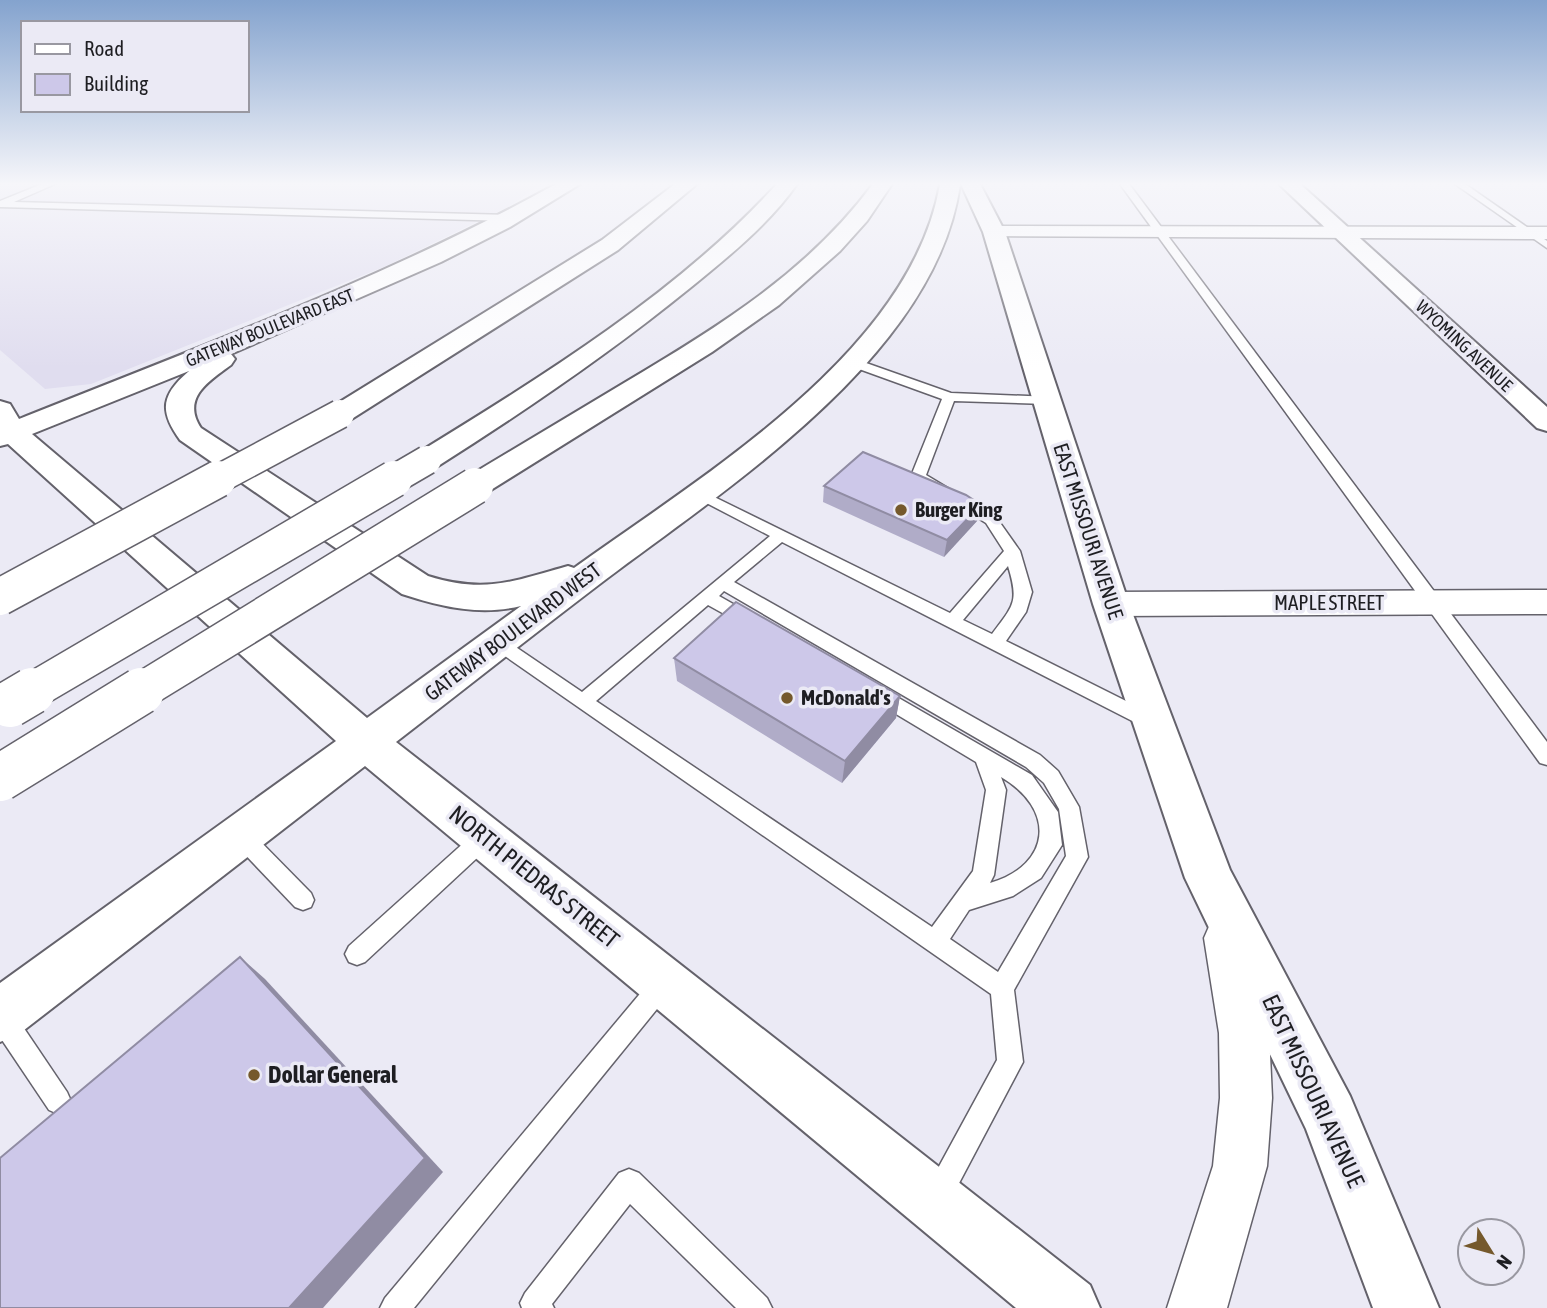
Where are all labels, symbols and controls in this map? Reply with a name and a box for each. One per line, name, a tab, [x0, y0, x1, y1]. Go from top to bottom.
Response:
legend	[21, 21, 248, 112]
text: Road	[84, 36, 124, 60]
text: Building	[84, 71, 148, 95]
street label: GATEWAY BOULEVARD EAST	[183, 284, 357, 371]
street label: WYOMING AVENUE	[1412, 296, 1517, 396]
street label: EAST MISSOURI AVENUE	[1049, 440, 1129, 622]
place label: Burger King	[915, 497, 1003, 521]
marker: Burger King	[893, 502, 909, 518]
street label: GATEWAY BOULEVARD WEST	[420, 557, 605, 705]
street label: MAPLE STREET	[1274, 590, 1384, 614]
place label: McDonald's	[801, 685, 891, 709]
marker: McDonald's	[779, 690, 795, 706]
street label: NORTH PIEDRAS STREET	[444, 800, 625, 954]
street label: EAST MISSOURI AVENUE	[1257, 990, 1370, 1191]
place label: Dollar General	[268, 1061, 398, 1088]
marker: Dollar General	[246, 1067, 262, 1083]
north arrow	[1456, 1217, 1526, 1287]
text: N	[1492, 1251, 1517, 1273]

